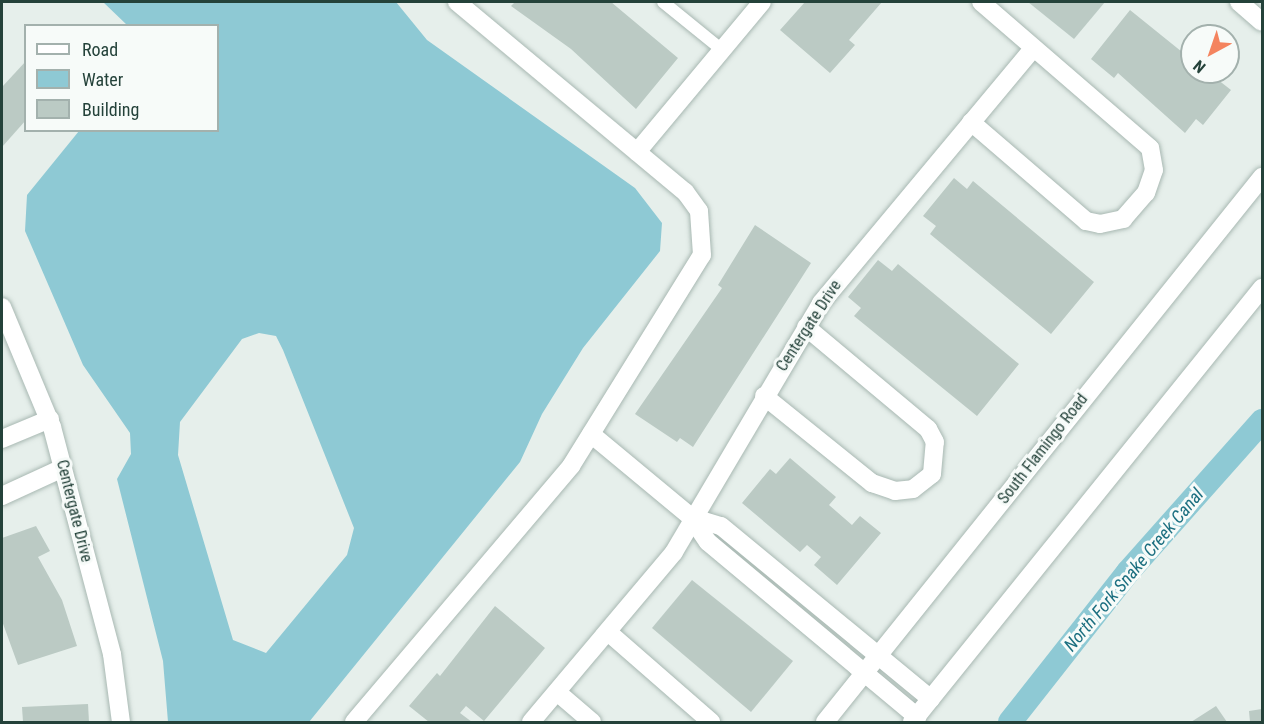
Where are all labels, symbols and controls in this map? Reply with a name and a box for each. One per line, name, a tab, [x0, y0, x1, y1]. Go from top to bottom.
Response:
legend	[24, 24, 219, 132]
north arrow	[1180, 24, 1240, 84]
text: Road	[82, 39, 118, 60]
text: N	[1190, 56, 1209, 77]
text: Water	[82, 69, 123, 90]
text: Building	[82, 99, 139, 120]
street label: Centergate Drive	[772, 277, 846, 375]
street label: South Flamingo Road	[994, 390, 1092, 508]
street label: Centergate Drive	[52, 458, 96, 564]
water label: North Fork Snake Creek Canal	[1060, 484, 1208, 656]

